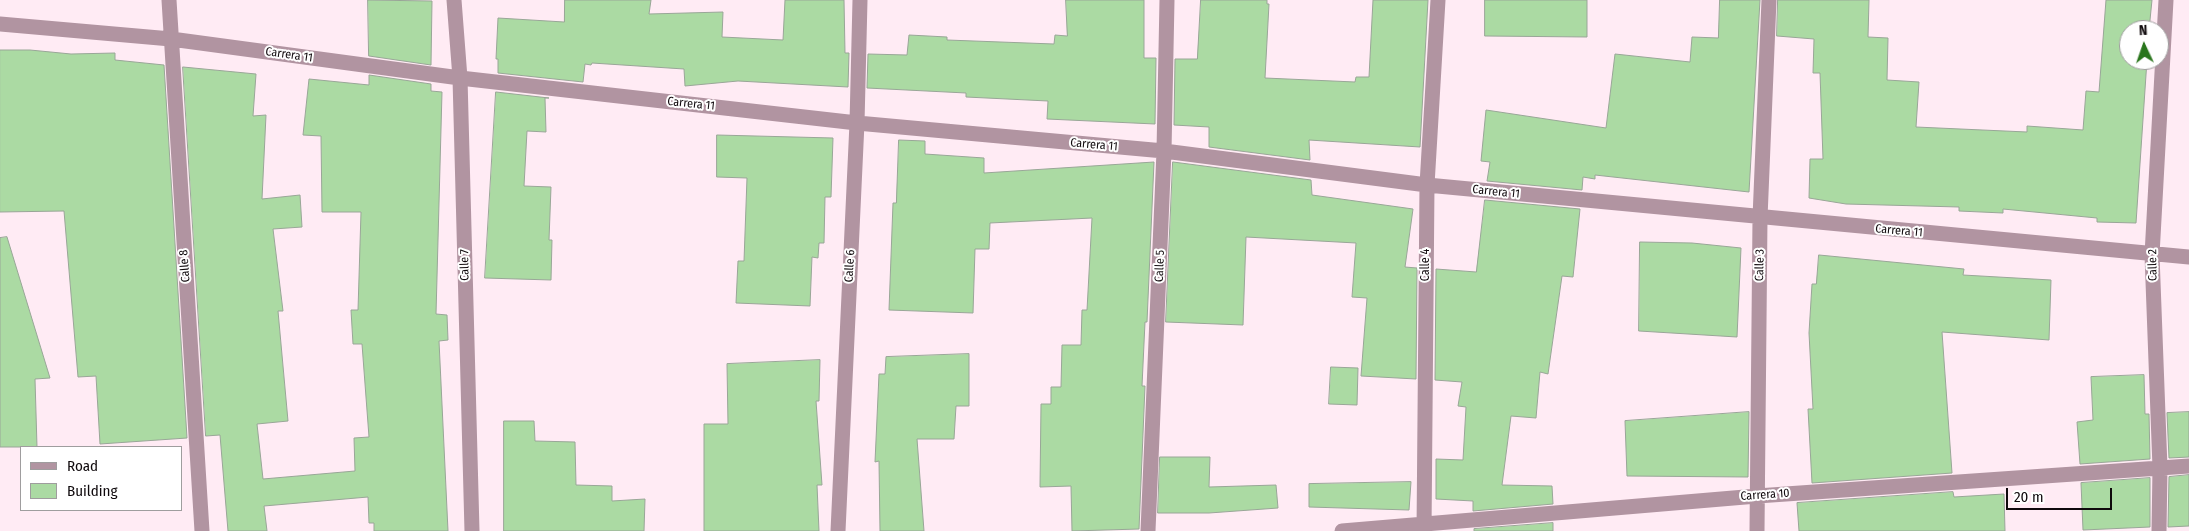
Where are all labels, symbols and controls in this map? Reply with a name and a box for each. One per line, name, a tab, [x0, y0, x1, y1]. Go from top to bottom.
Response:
north arrow	[2119, 20, 2169, 70]
text: N	[2139, 22, 2148, 39]
street label: Carrera 11	[264, 45, 314, 65]
street label: Carrera 11	[667, 94, 715, 114]
street label: Carrera 11	[1070, 136, 1118, 154]
street label: Carrera 11	[1472, 182, 1520, 202]
street label: Carrera 11	[1875, 222, 1923, 240]
street label: Calle 8	[177, 249, 193, 283]
street label: Calle 7	[458, 249, 472, 281]
street label: Calle 6	[842, 249, 858, 283]
street label: Calle 4	[1419, 249, 1433, 281]
street label: Calle 3	[1753, 249, 1767, 281]
street label: Calle 2	[2146, 249, 2160, 281]
street label: Calle 5	[1152, 250, 1168, 282]
legend	[20, 446, 182, 511]
text: Road	[67, 457, 98, 475]
scale bar	[2009, 478, 2115, 510]
text: Building	[67, 482, 118, 500]
street label: Carrera 10	[1740, 486, 1790, 504]
text: 20 m	[2014, 488, 2044, 506]

